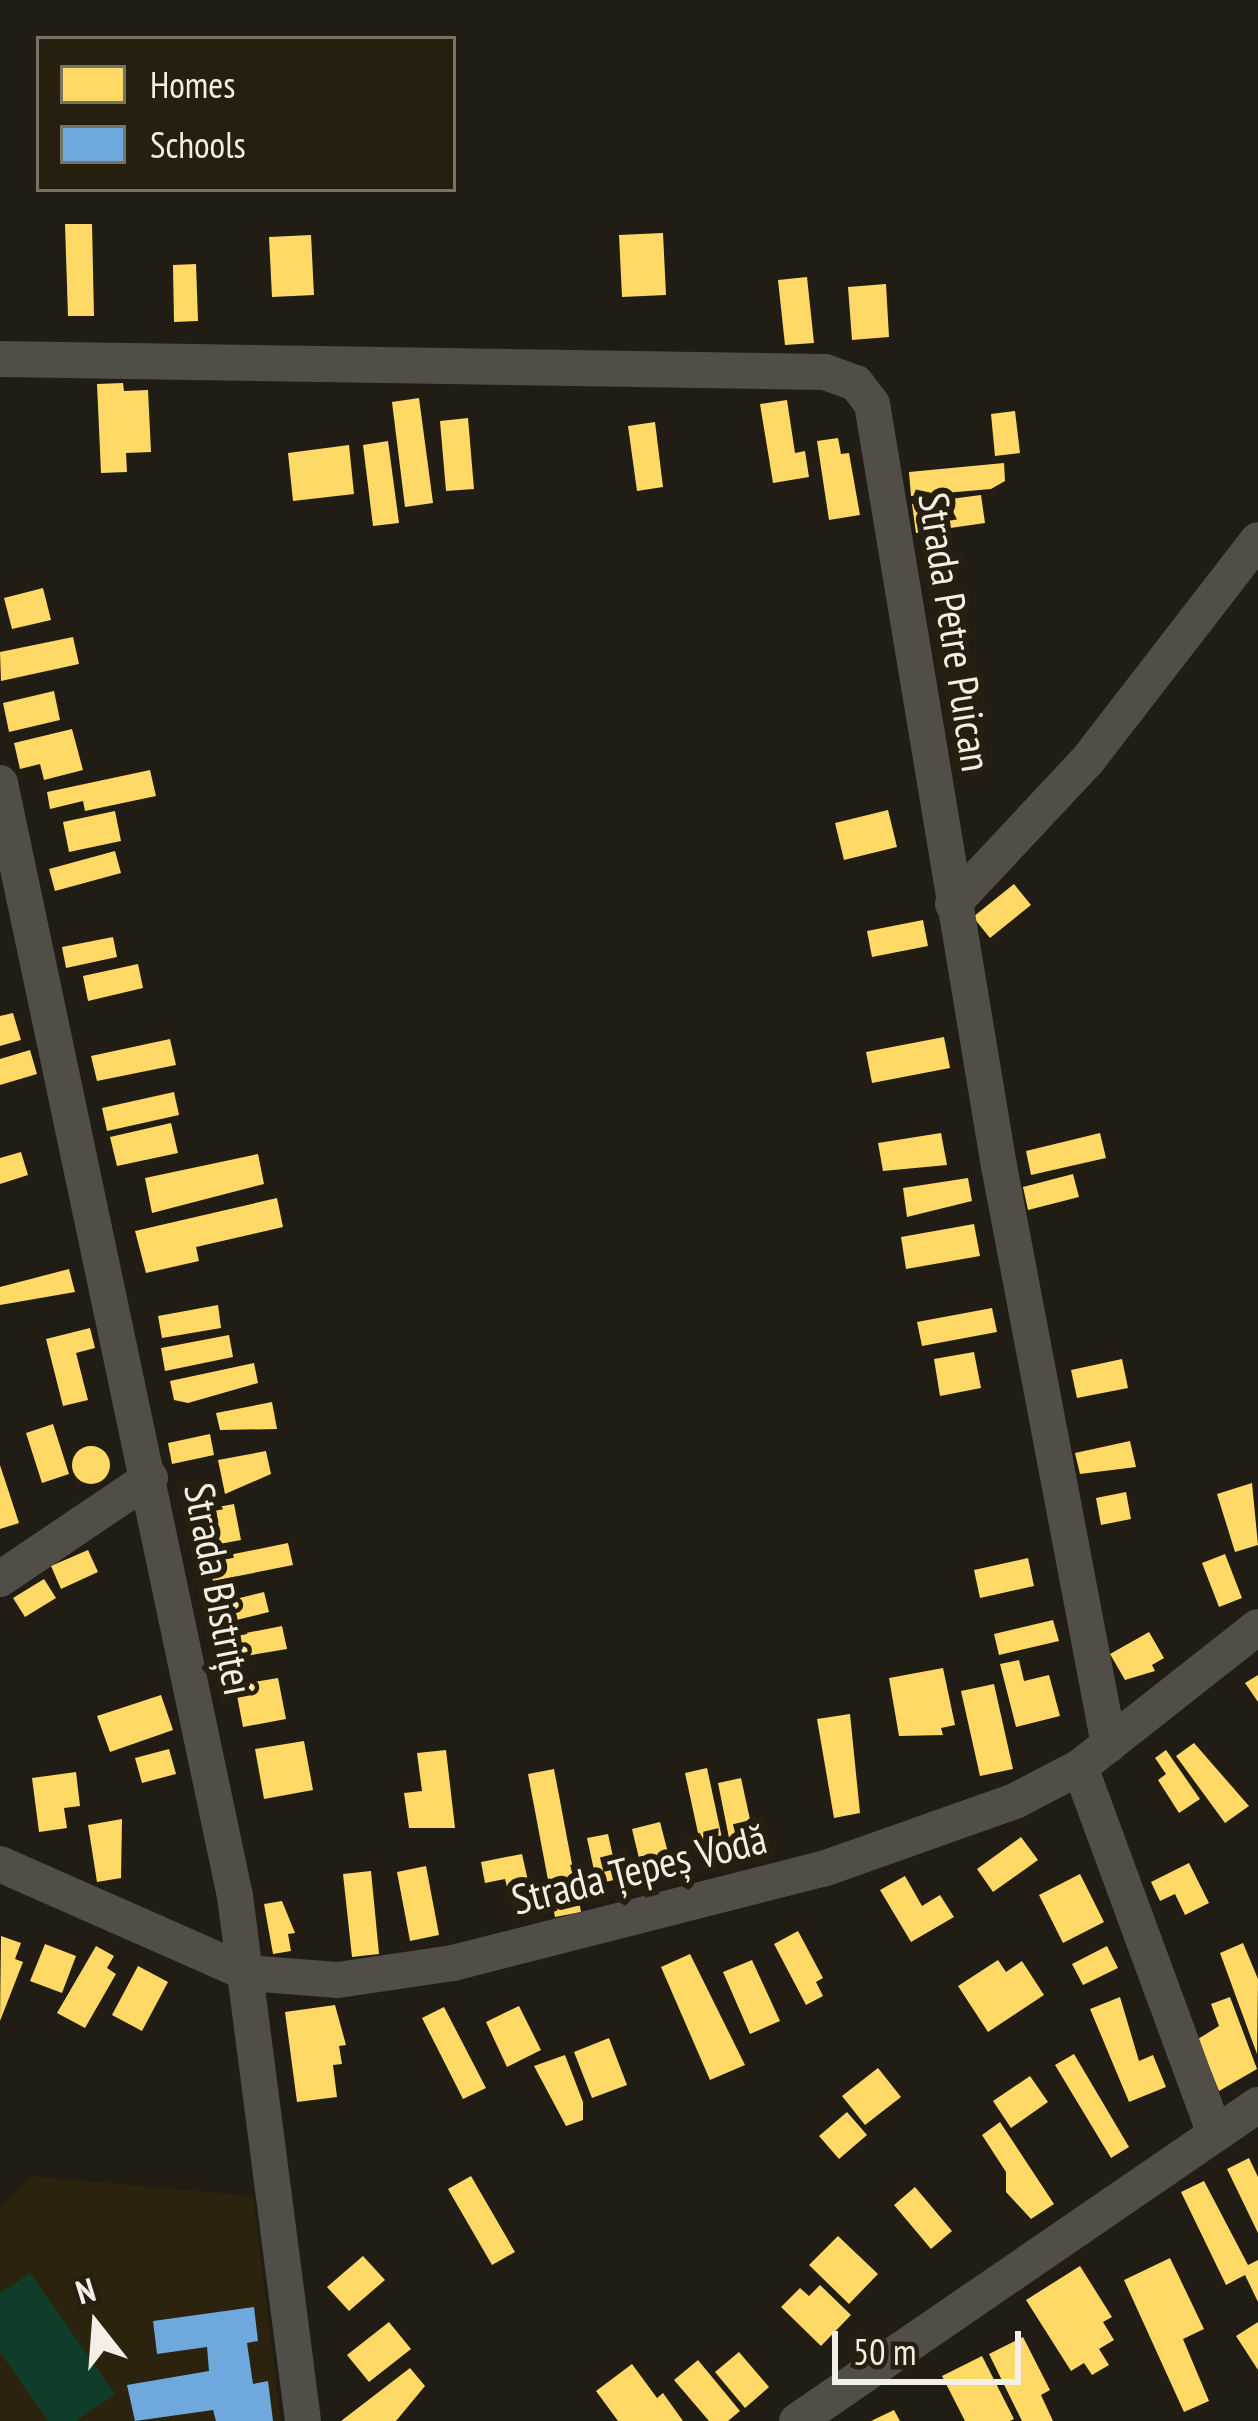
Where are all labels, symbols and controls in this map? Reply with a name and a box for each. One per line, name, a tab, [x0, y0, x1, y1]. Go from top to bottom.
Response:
legend	[36, 36, 456, 192]
text: Homes	[150, 61, 235, 108]
text: Schools	[150, 121, 246, 168]
street label: Strada Petre Puican	[908, 489, 1002, 775]
street label: Strada Bistriței	[174, 1479, 264, 1699]
street label: Strada Țepeș Vodă	[505, 1813, 773, 1925]
north arrow	[36, 2265, 156, 2385]
text: N	[71, 2267, 100, 2313]
scale bar	[838, 2307, 1027, 2381]
text: 50 m	[853, 2328, 916, 2375]

